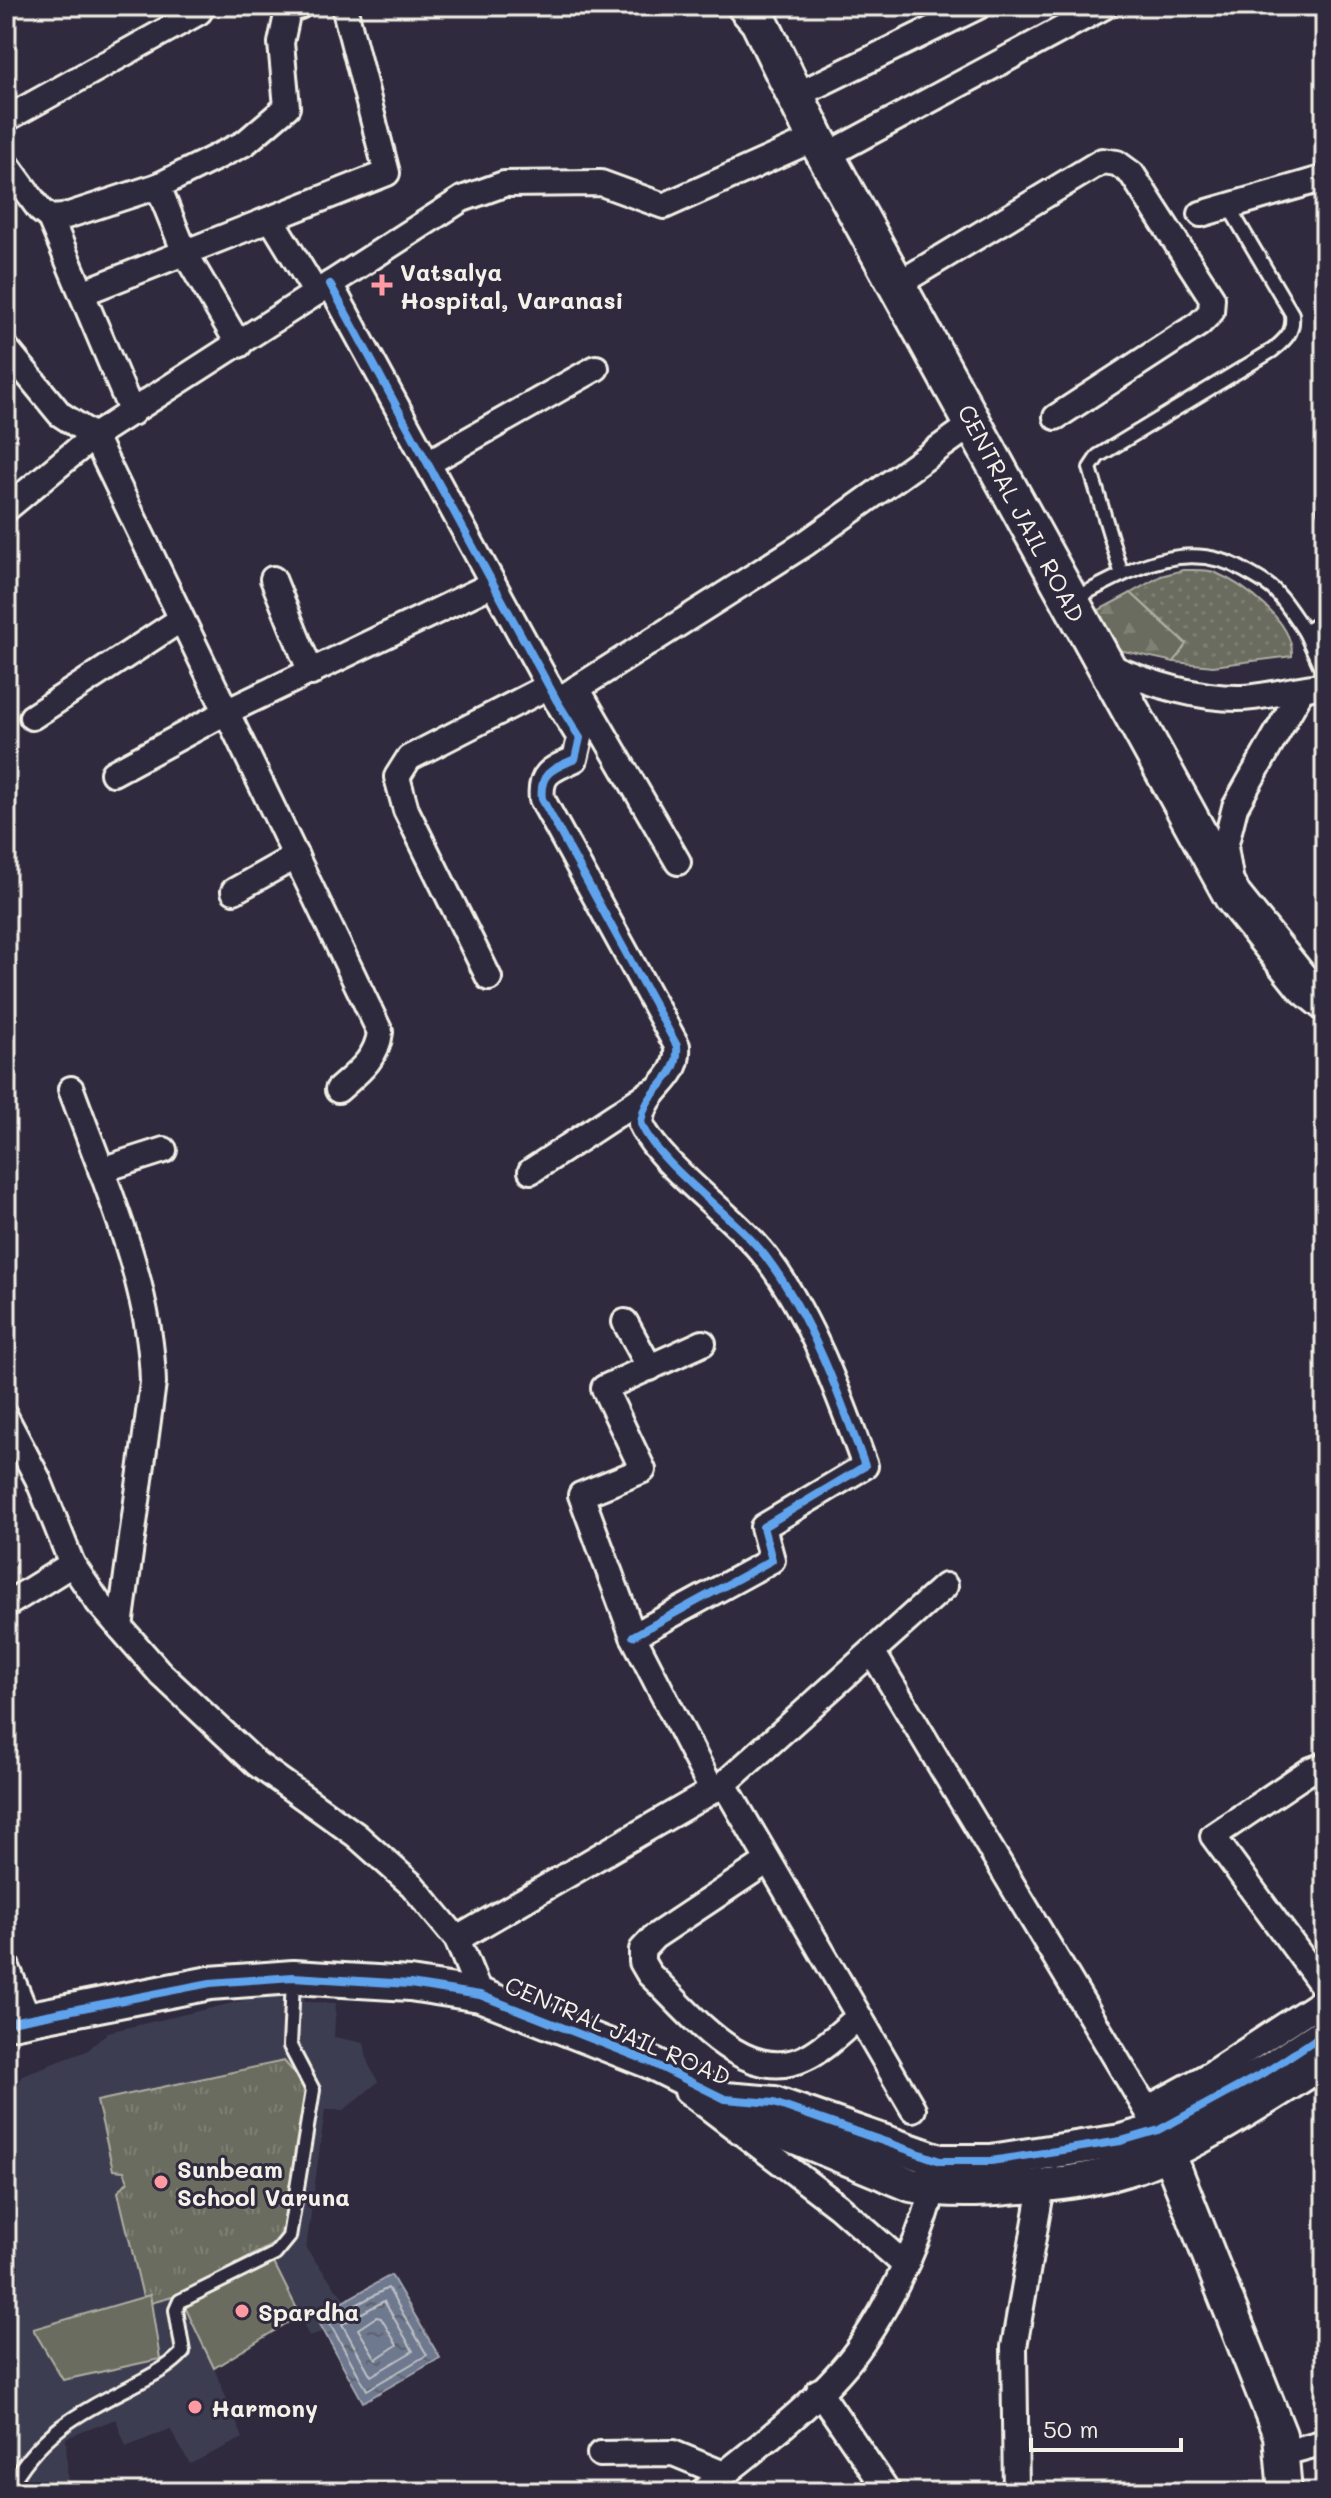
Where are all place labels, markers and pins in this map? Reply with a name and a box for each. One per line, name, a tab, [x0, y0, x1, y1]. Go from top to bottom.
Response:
place label: Vatsalya Hospital, Varanasi	[400, 256, 624, 315]
marker: Vatsalya Hospital, Varanasi	[371, 274, 393, 296]
place label: Sunbeam School Varuna	[177, 2153, 350, 2212]
marker: Sunbeam School Varuna	[152, 2173, 170, 2191]
place label: Spardha	[258, 2296, 359, 2327]
marker: Spardha	[233, 2302, 251, 2320]
place label: Harmony	[211, 2392, 318, 2423]
marker: Harmony	[186, 2398, 204, 2416]

